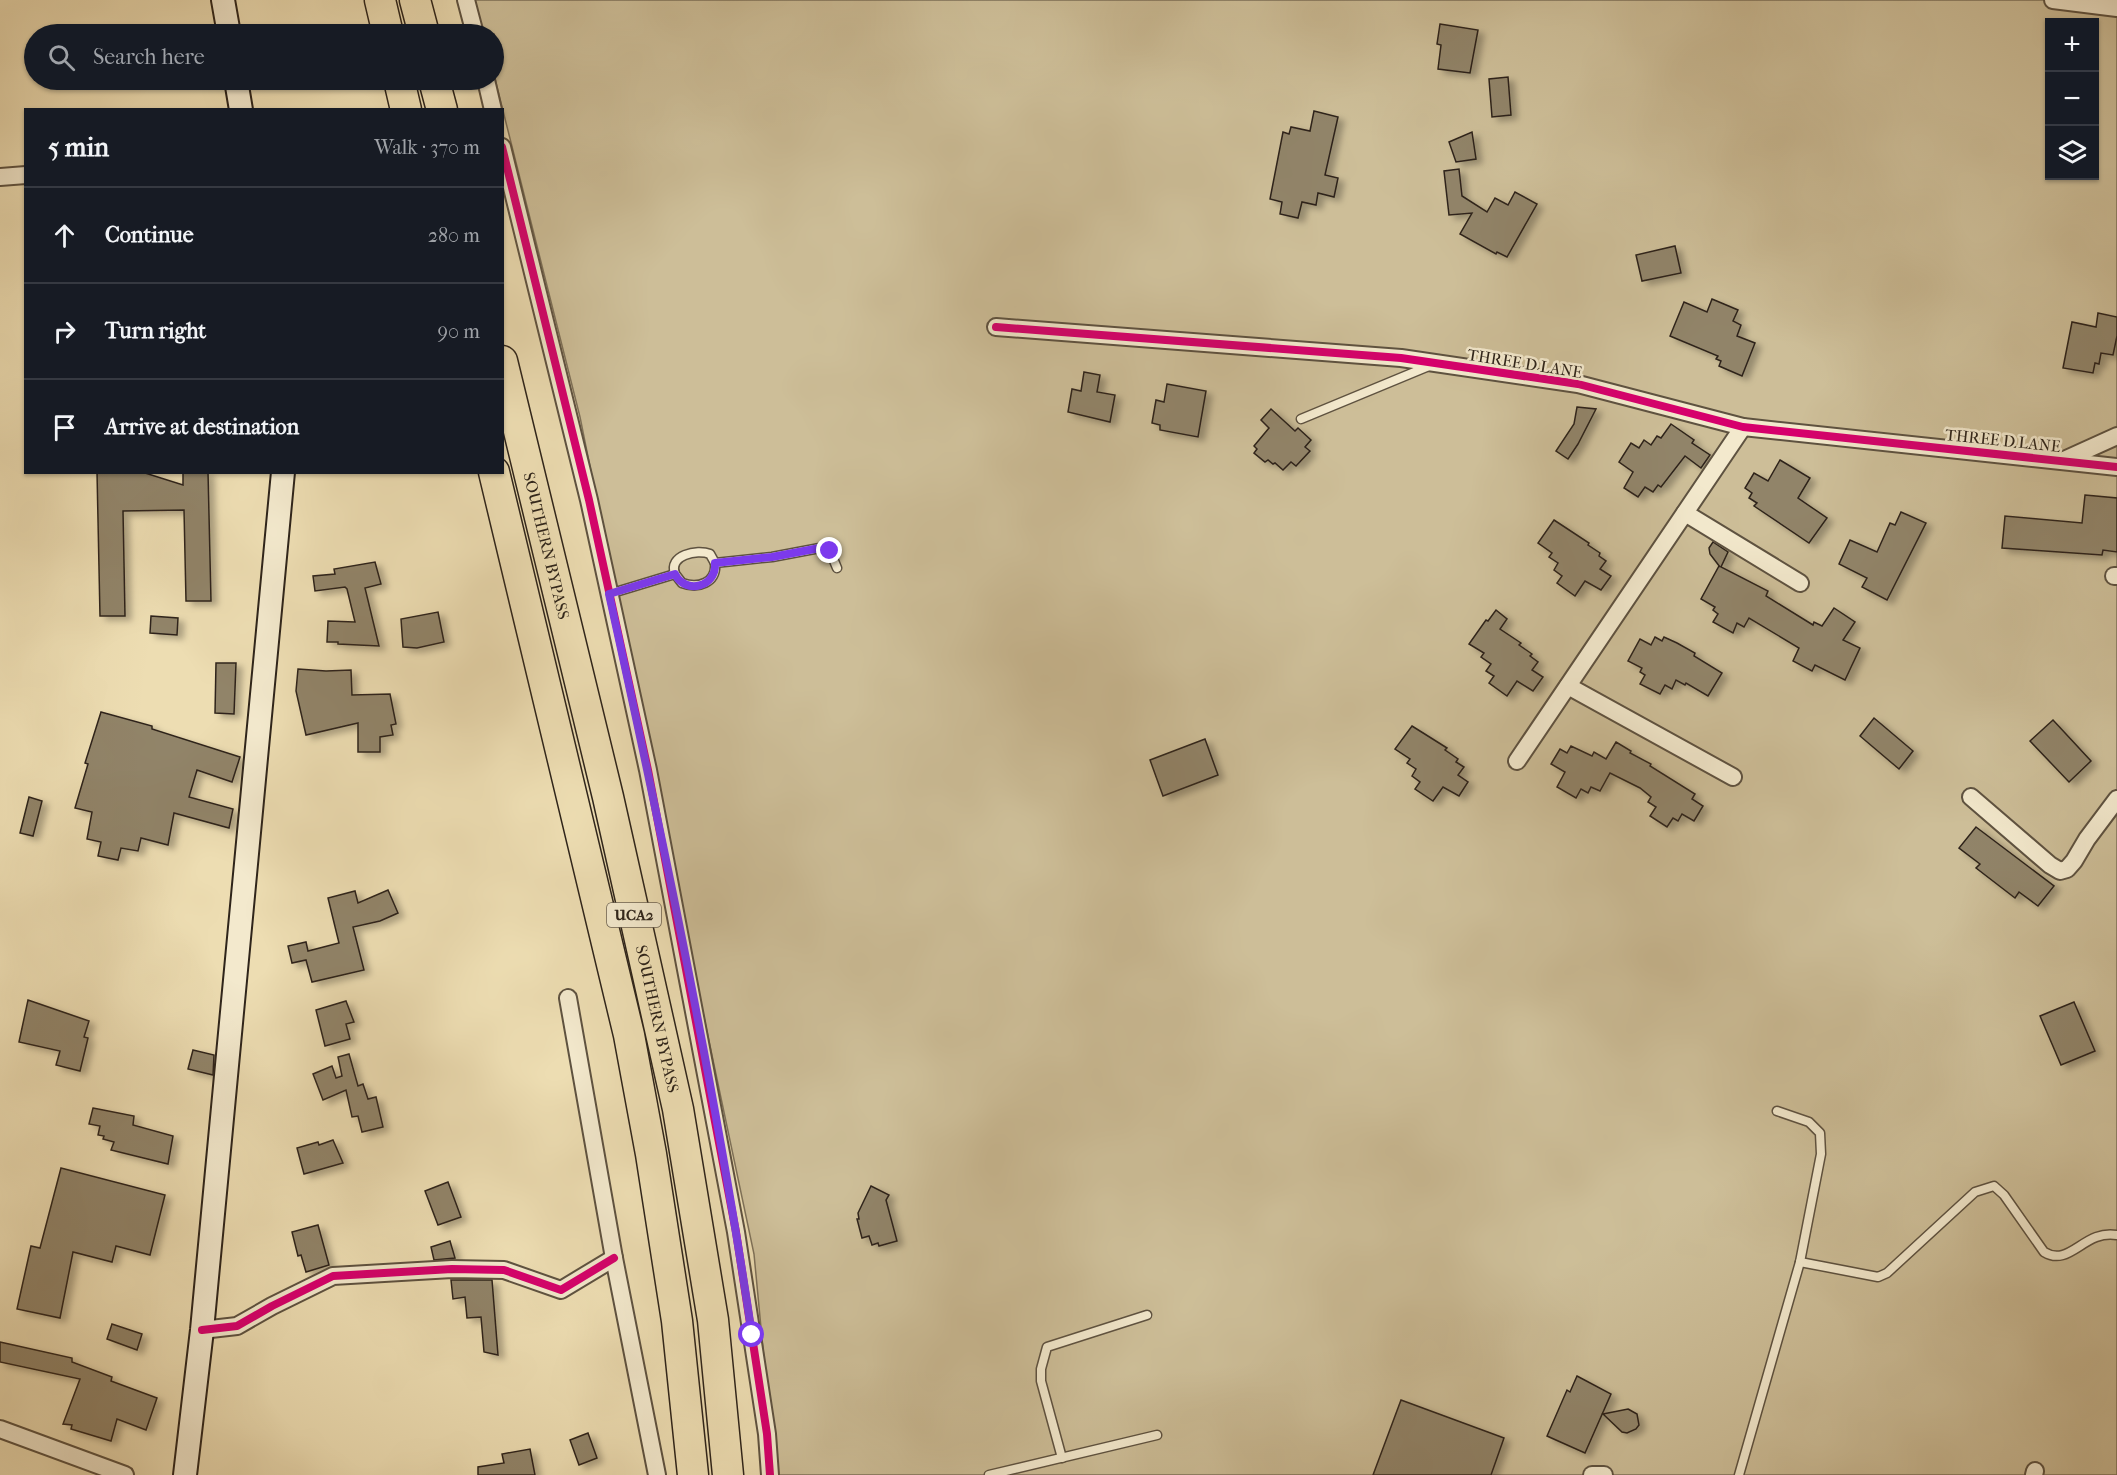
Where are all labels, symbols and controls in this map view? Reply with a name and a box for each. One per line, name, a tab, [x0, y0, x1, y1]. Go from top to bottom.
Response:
map controls	[2045, 18, 2099, 180]
button: +	[2045, 18, 2099, 72]
search box	[24, 24, 504, 90]
icon: search	[45, 41, 78, 74]
text: Search here	[93, 44, 205, 70]
button: −	[2045, 72, 2099, 126]
button: layers	[2045, 126, 2099, 180]
text: 5 min	[48, 132, 109, 163]
text: Walk · 370 m	[374, 136, 480, 159]
icon: ahead	[48, 219, 81, 252]
text: Continue	[105, 222, 194, 248]
text: 280 m	[428, 224, 480, 247]
icon: right	[48, 315, 81, 348]
text: Turn right	[105, 318, 206, 344]
text: 90 m	[438, 320, 480, 343]
street label: THREE D LANE	[1466, 345, 1584, 382]
icon: arrive	[48, 411, 81, 444]
text: Arrive at destination	[105, 414, 299, 440]
street label: THREE D LANE	[1944, 425, 2062, 456]
street label: SOUTHERN BYPASS	[519, 470, 573, 621]
route end	[816, 537, 842, 563]
road number: UCA2	[607, 903, 661, 927]
street label: SOUTHERN BYPASS	[631, 943, 683, 1095]
route start	[738, 1321, 764, 1347]

